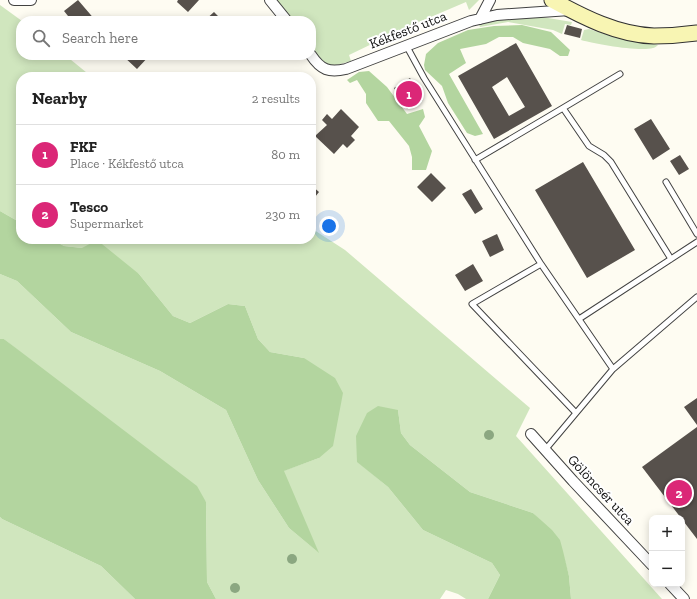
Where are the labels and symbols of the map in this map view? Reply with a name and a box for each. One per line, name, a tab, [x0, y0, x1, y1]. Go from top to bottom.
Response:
street label: Kékfestő utca	[367, 7, 449, 53]
pin: 1	[396, 79, 422, 109]
your location	[319, 216, 339, 236]
street label: Gölöncsér utca	[564, 451, 638, 529]
pin: 2	[666, 478, 692, 508]

